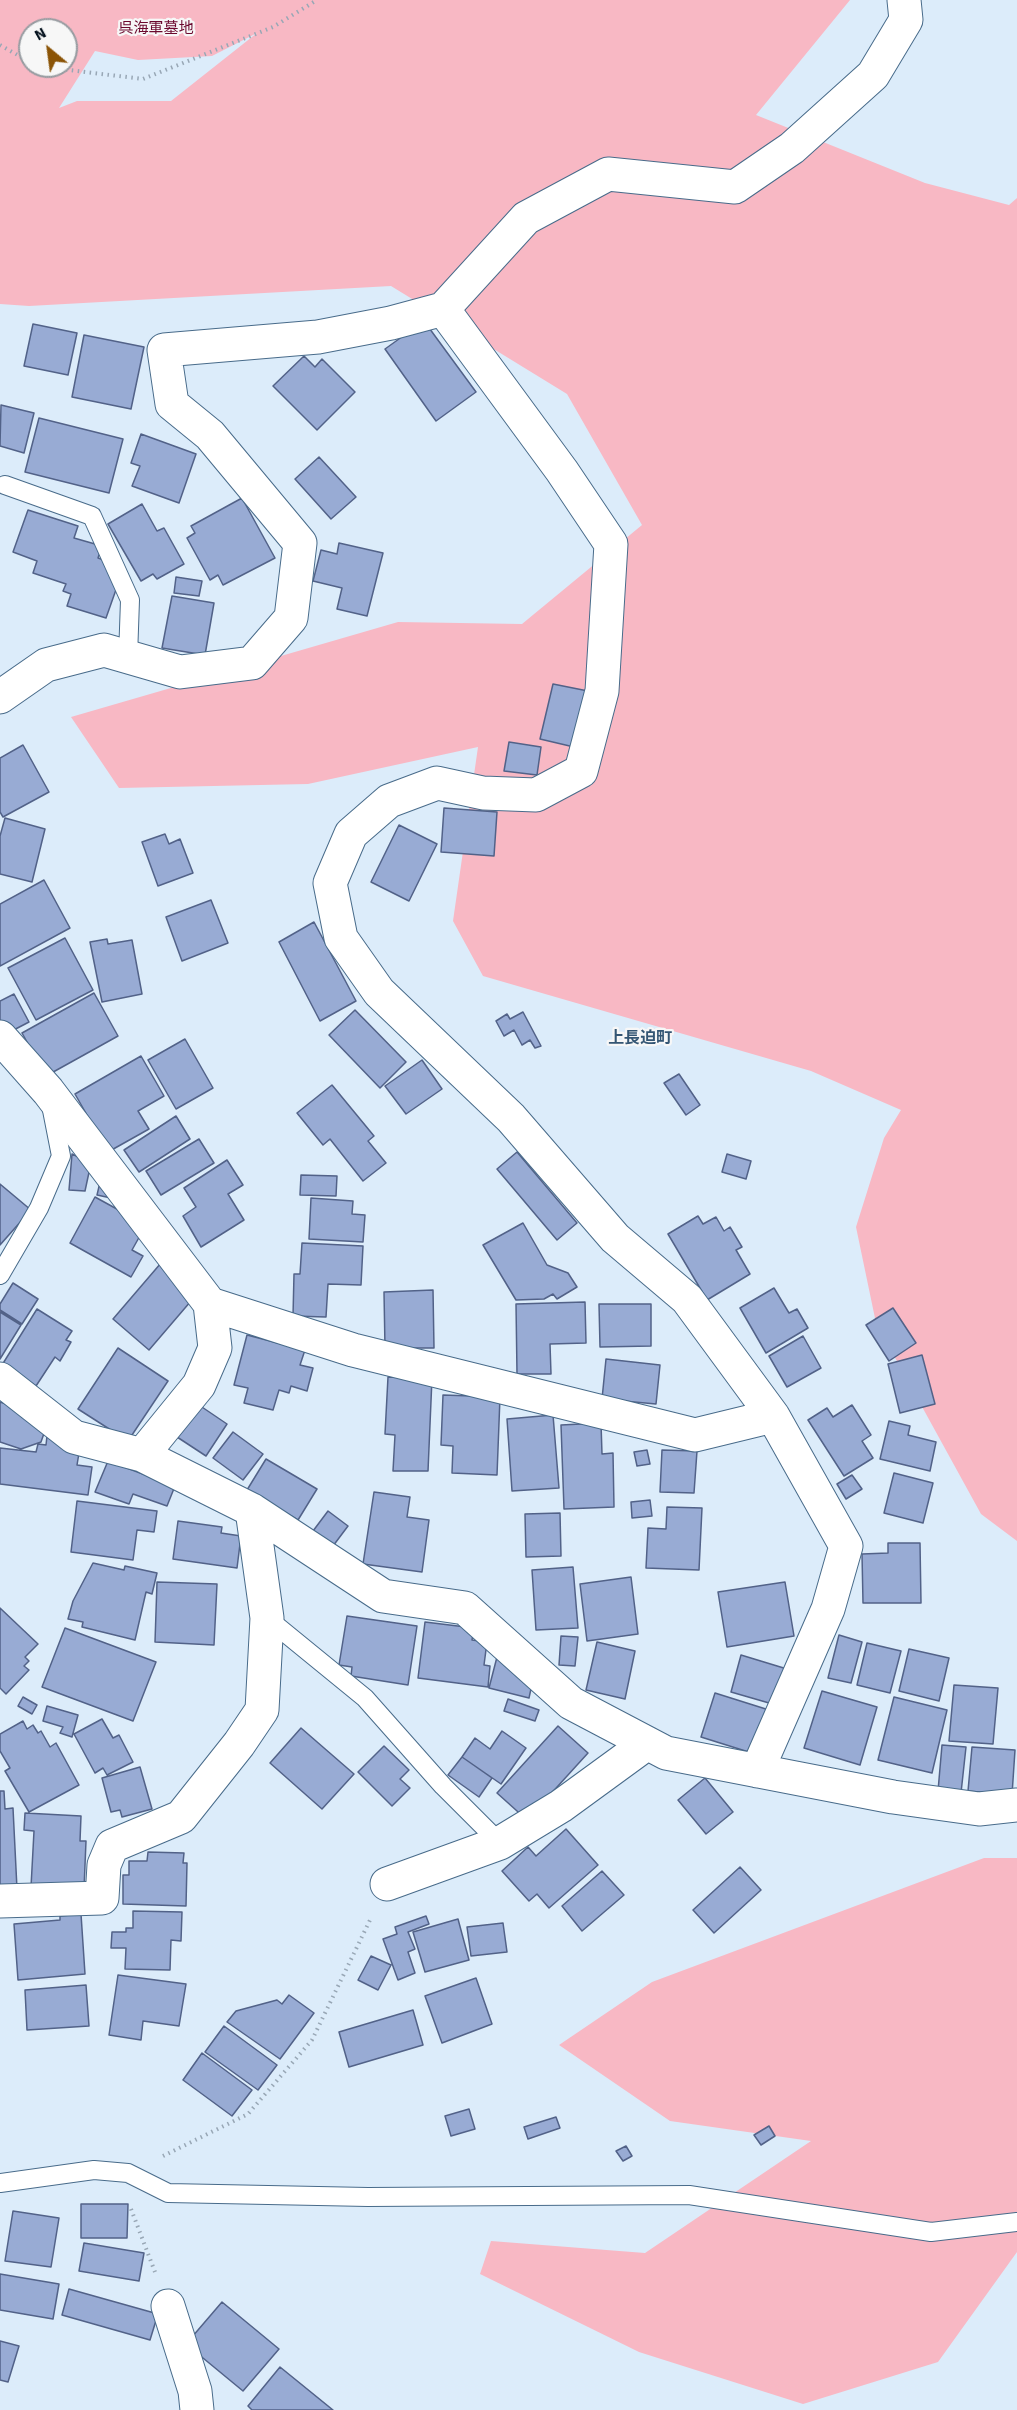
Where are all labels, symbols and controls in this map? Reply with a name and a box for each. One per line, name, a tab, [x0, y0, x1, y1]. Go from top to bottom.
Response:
north arrow	[18, 18, 78, 78]
park label: 呉海軍墓地	[119, 21, 193, 39]
text: N	[30, 22, 50, 46]
district label: 上長迫町	[608, 1029, 672, 1049]

